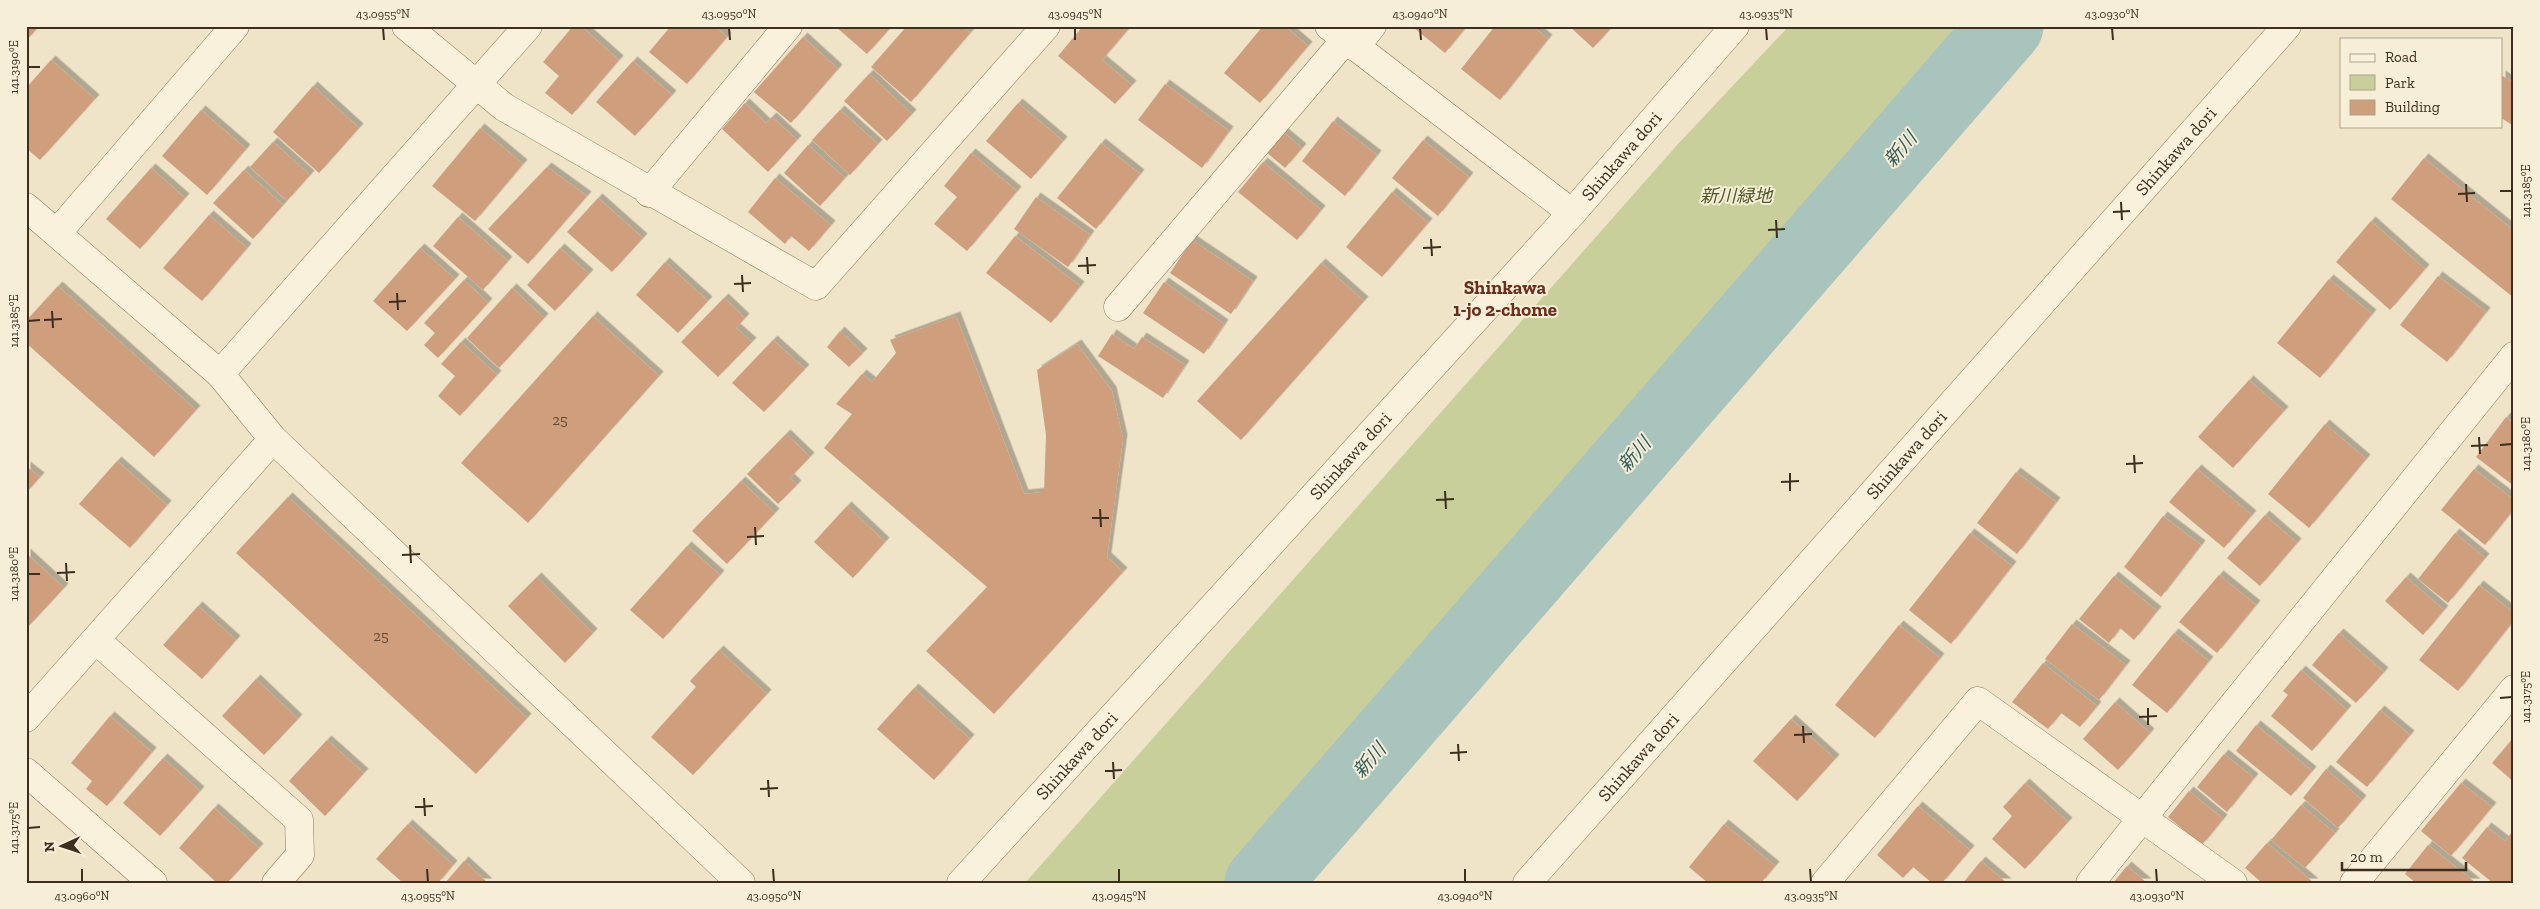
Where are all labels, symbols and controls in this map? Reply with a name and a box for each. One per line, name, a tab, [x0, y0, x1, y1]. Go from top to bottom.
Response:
text: 43.0955°N	[356, 7, 410, 21]
text: 43.0950°N	[702, 7, 756, 21]
text: 43.0945°N	[1048, 7, 1102, 21]
text: 43.0940°N	[1393, 7, 1448, 21]
text: 43.0935°N	[1739, 7, 1793, 21]
text: 43.0930°N	[2085, 7, 2139, 21]
legend	[2340, 38, 2502, 128]
text: 141.3190°E	[7, 40, 21, 94]
text: Road	[2385, 48, 2418, 66]
text: Park	[2385, 74, 2415, 92]
text: Building	[2385, 98, 2440, 116]
street label: Shinkawa dori	[2131, 102, 2221, 200]
street label: Shinkawa dori	[1577, 107, 1666, 205]
water label: 新川	[1879, 126, 1923, 171]
text: 141.3185°E	[2519, 164, 2533, 218]
park label: 新川緑地	[1700, 185, 1774, 207]
district label: Shinkawa 1-jo 2-chome	[1453, 276, 1557, 321]
text: 141.3185°E	[7, 294, 21, 348]
street label: Shinkawa dori	[1861, 406, 1952, 504]
street label: Shinkawa dori	[1305, 407, 1396, 504]
house number: 25	[552, 411, 568, 429]
text: 141.3180°E	[2519, 417, 2533, 471]
water label: 新川	[1613, 431, 1657, 476]
text: 141.3180°E	[7, 547, 21, 601]
house number: 25	[373, 627, 389, 645]
text: 141.3175°E	[2519, 671, 2533, 723]
street label: Shinkawa dori	[1031, 707, 1122, 804]
street label: Shinkawa dori	[1593, 708, 1684, 806]
water label: 新川	[1348, 737, 1392, 782]
text: 141.3175°E	[7, 802, 21, 854]
north arrow	[38, 822, 88, 872]
scale bar	[2342, 839, 2466, 871]
text: N	[41, 841, 58, 852]
text: 20 m	[2350, 848, 2383, 866]
text: 43.0960°N	[55, 889, 110, 903]
text: 43.0955°N	[401, 889, 455, 903]
text: 43.0950°N	[747, 889, 801, 903]
text: 43.0945°N	[1092, 889, 1146, 903]
text: 43.0940°N	[1438, 889, 1493, 903]
text: 43.0935°N	[1784, 889, 1838, 903]
text: 43.0930°N	[2130, 889, 2184, 903]

